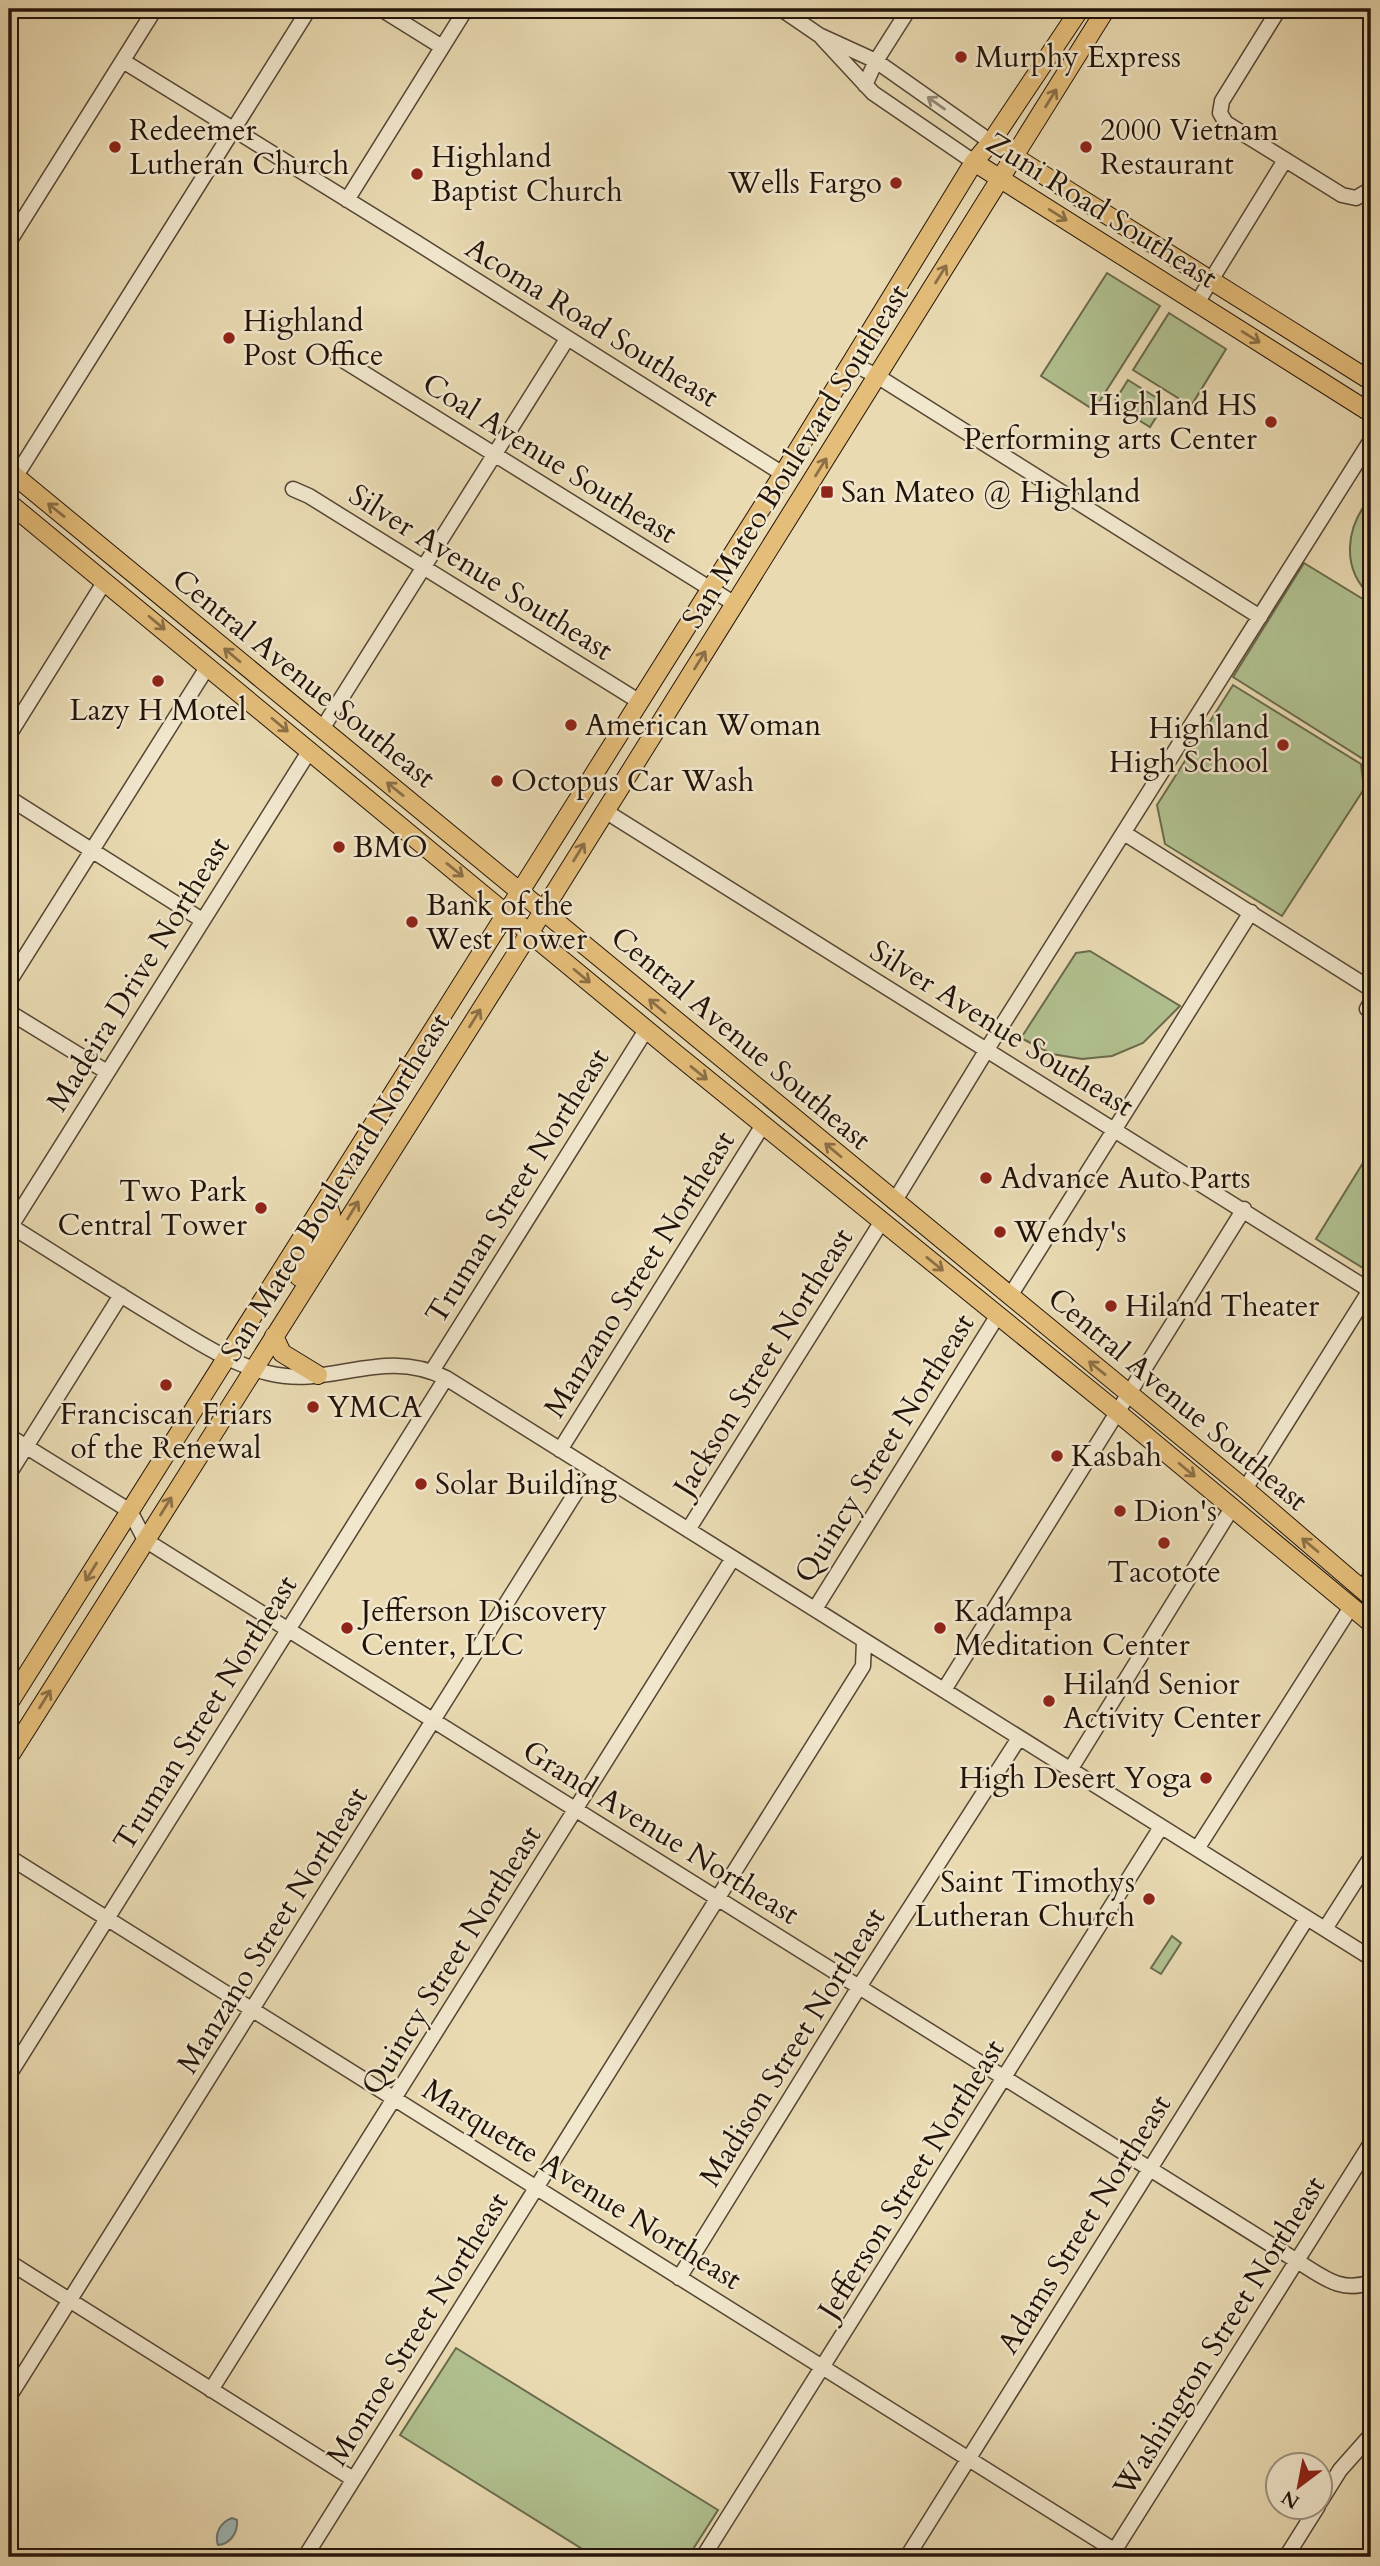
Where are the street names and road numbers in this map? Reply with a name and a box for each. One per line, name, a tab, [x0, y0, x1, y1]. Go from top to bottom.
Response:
street label: Zuni Road Southeast	[978, 123, 1225, 298]
street label: Acoma Road Southeast	[457, 228, 727, 417]
street label: San Mateo Boulevard Southeast	[672, 276, 919, 636]
street label: Coal Avenue Southeast	[415, 363, 685, 554]
street label: Silver Avenue Southeast	[341, 474, 621, 671]
street label: Central Avenue Southeast	[163, 559, 444, 798]
street label: Madeira Drive Northeast	[37, 829, 240, 1119]
street label: Central Avenue Southeast	[602, 917, 880, 1160]
street label: Silver Avenue Southeast	[862, 930, 1142, 1127]
street label: San Mateo Boulevard Northeast	[211, 1005, 460, 1369]
street label: Truman Street Northeast	[416, 1040, 619, 1332]
street label: Manzano Street Northeast	[534, 1123, 745, 1425]
street label: Jackson Street Northeast	[662, 1220, 863, 1508]
street label: Central Avenue Southeast	[1039, 1278, 1317, 1521]
street label: Quincy Street Northeast	[785, 1305, 984, 1591]
street label: Truman Street Northeast	[104, 1567, 307, 1859]
street label: Grand Avenue Northeast	[515, 1731, 807, 1935]
street label: Manzano Street Northeast	[167, 1779, 378, 2081]
street label: Quincy Street Northeast	[352, 1817, 551, 2103]
street label: Madison Street Northeast	[690, 1899, 895, 2195]
street label: Jefferson Street Northeast	[806, 2031, 1015, 2330]
street label: Marquette Avenue Northeast	[414, 2069, 750, 2300]
street label: Adams Street Northeast	[988, 2086, 1181, 2362]
street label: Washington Street Northeast	[1106, 2169, 1332, 2503]
street label: Monroe Street Northeast	[316, 2184, 519, 2474]

